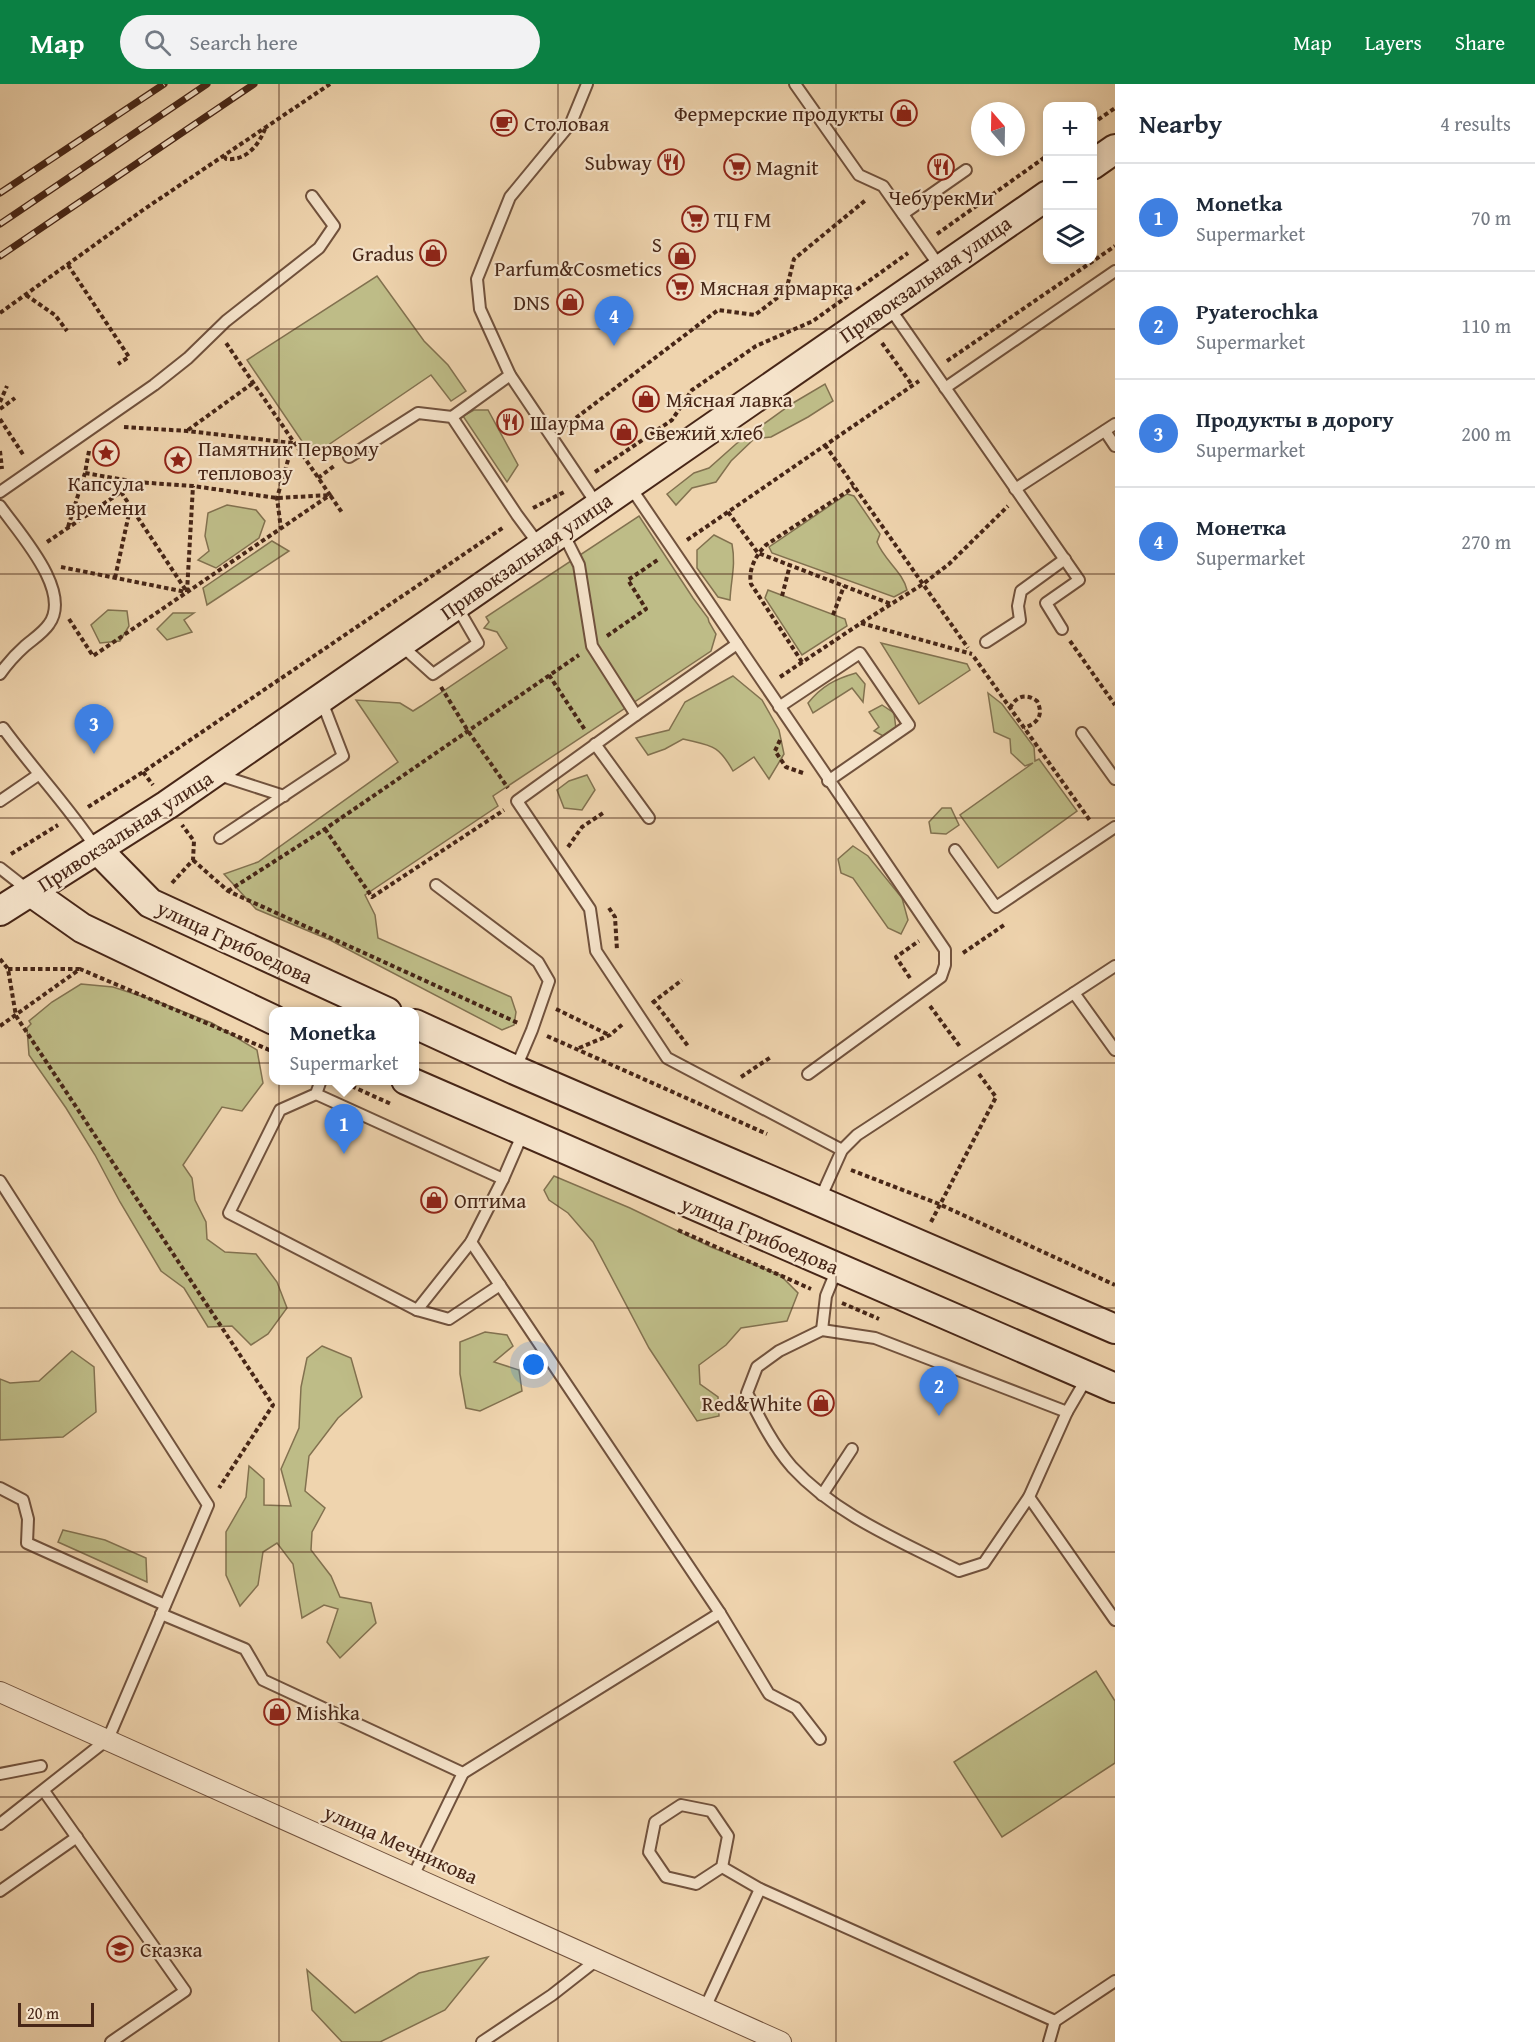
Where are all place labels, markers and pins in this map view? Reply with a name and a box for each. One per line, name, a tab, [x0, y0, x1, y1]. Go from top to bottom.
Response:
place label: Фермерские продукты	[674, 98, 884, 129]
shop icon: Фермерские продукты	[889, 98, 919, 128]
cafe icon: Столовая	[489, 108, 519, 138]
place label: Столовая	[524, 108, 610, 139]
place label: Subway	[585, 147, 653, 178]
restaurant icon: Subway	[656, 147, 686, 177]
supermarket icon: Magnit	[722, 152, 752, 182]
place label: Magnit	[756, 152, 819, 183]
restaurant icon: ЧебурекМи	[926, 152, 956, 182]
place label: ЧебурекМи	[888, 182, 994, 213]
supermarket icon: ТЦ FM	[680, 204, 710, 234]
place label: ТЦ FM	[714, 204, 771, 235]
place label: S Parfum&Cosmetics	[494, 229, 662, 284]
place label: Gradus	[352, 238, 414, 269]
shop icon: Gradus	[418, 238, 448, 268]
shop icon: S Parfum&Cosmetics	[667, 241, 697, 271]
supermarket icon: Мясная ярмарка	[665, 272, 695, 302]
place label: Мясная ярмарка	[700, 272, 853, 303]
place label: DNS	[513, 287, 550, 318]
shop icon: DNS	[555, 287, 585, 317]
pin: 4	[594, 296, 634, 346]
shop icon: Мясная лавка	[631, 384, 661, 414]
place label: Мясная лавка	[666, 384, 793, 415]
restaurant icon: Шаурма	[495, 407, 525, 437]
place label: Шаурма	[530, 407, 605, 438]
shop icon: Свежий хлеб	[609, 417, 639, 447]
place label: Свежий хлеб	[644, 417, 763, 448]
place label: Памятник Первому тепловозу	[198, 433, 379, 488]
place icon: Капсула времени	[91, 438, 121, 468]
place icon: Памятник Первому тепловозу	[163, 445, 193, 475]
place label: Капсула времени	[66, 468, 146, 523]
pin: 3	[74, 704, 113, 754]
pin: 1	[324, 1104, 364, 1154]
shop icon: Оптима	[419, 1185, 449, 1215]
place label: Оптима	[454, 1185, 526, 1216]
pin: 2	[920, 1366, 958, 1416]
place label: Red&White	[702, 1388, 802, 1419]
shop icon: Red&White	[806, 1388, 836, 1418]
shop icon: Mishka	[262, 1697, 292, 1727]
place label: Mishka	[296, 1697, 360, 1728]
school or university icon: Сказка	[105, 1934, 135, 1964]
place label: Сказка	[140, 1934, 203, 1965]

